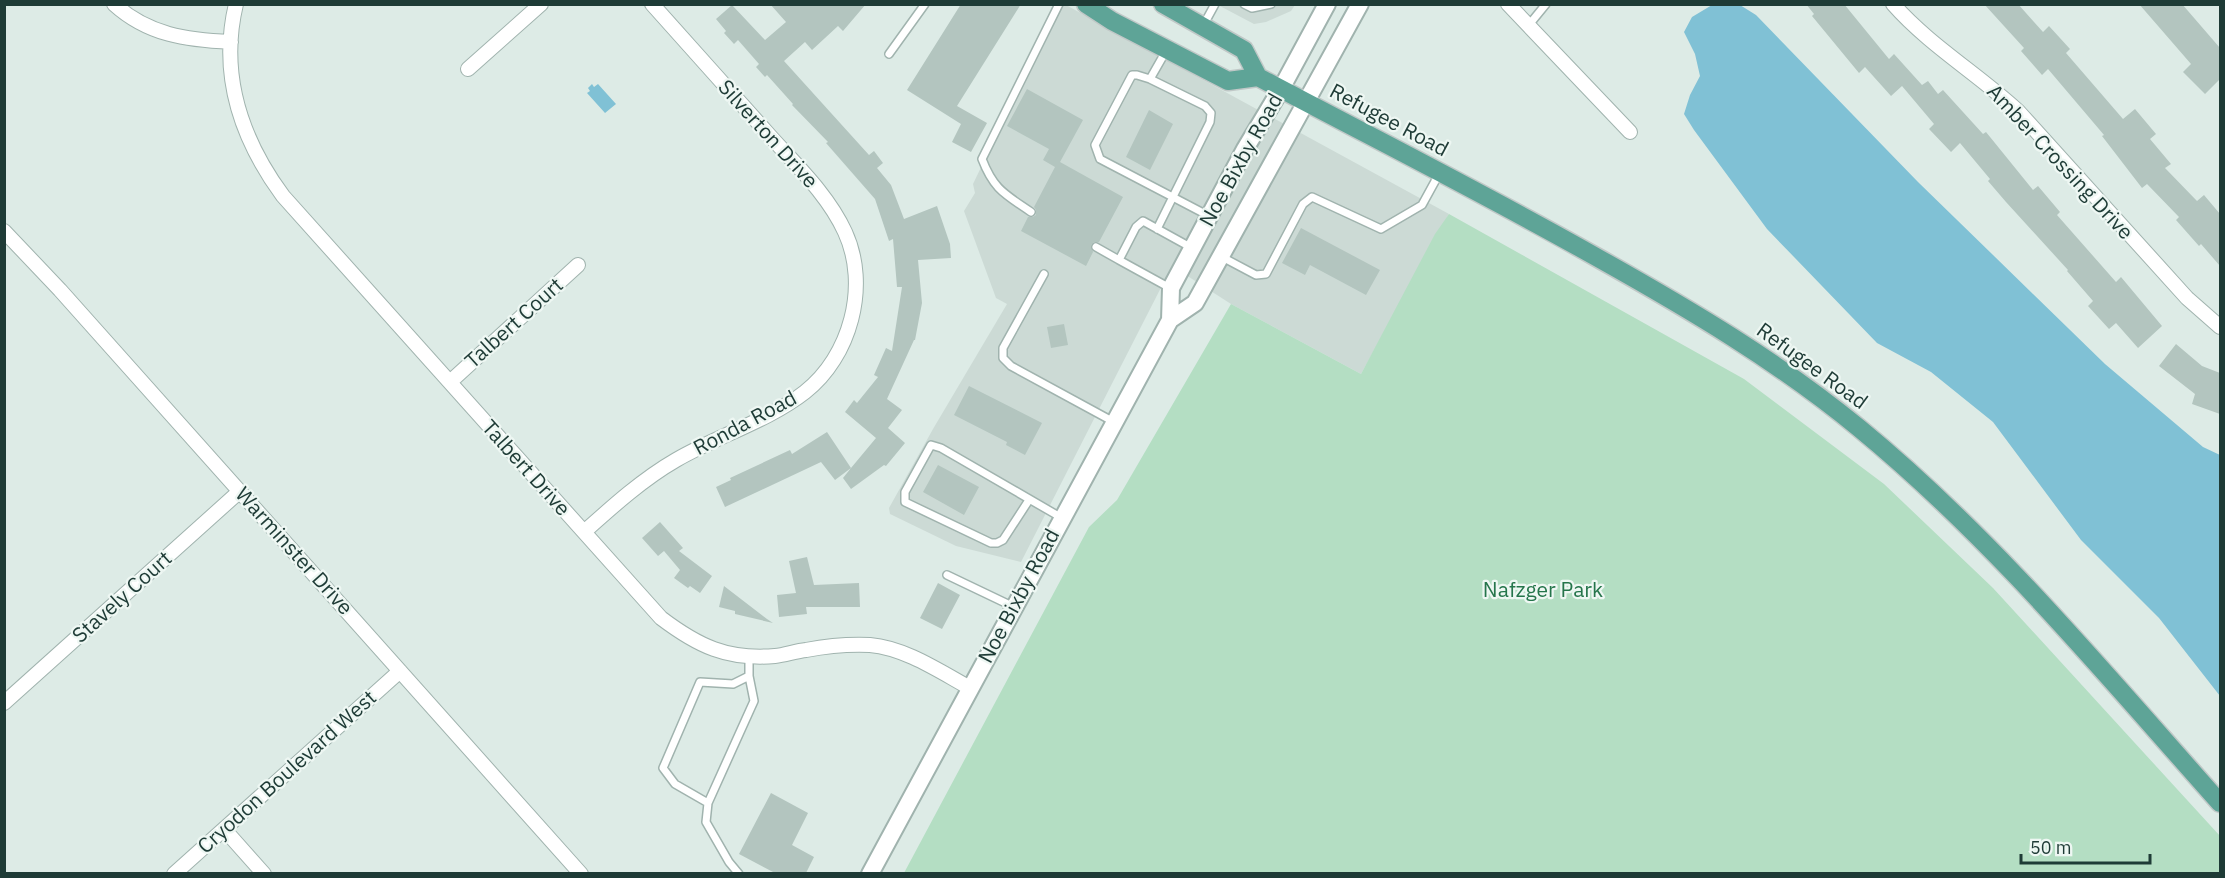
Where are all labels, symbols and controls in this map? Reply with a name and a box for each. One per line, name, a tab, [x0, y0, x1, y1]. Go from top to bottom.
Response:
street label: Silverton Drive	[712, 73, 825, 194]
street label: Refugee Road	[1325, 76, 1454, 162]
street label: Amber Crossing Drive	[1981, 78, 2140, 245]
street label: Noe Bixby Road	[1192, 88, 1288, 231]
street label: Talbert Court	[458, 271, 568, 374]
street label: Refugee Road	[1752, 315, 1874, 415]
street label: Ronda Road	[688, 383, 801, 461]
street label: Talbert Drive	[476, 413, 577, 521]
street label: Warminster Drive	[230, 480, 360, 620]
street label: Noe Bixby Road	[971, 523, 1065, 668]
street label: Stavely Court	[65, 544, 177, 649]
park label: Nafzger Park	[1483, 575, 1603, 603]
street label: Cryodon Boulevard West	[191, 683, 382, 859]
scale bar	[2021, 827, 2150, 865]
text: 50 m	[2030, 836, 2072, 859]

